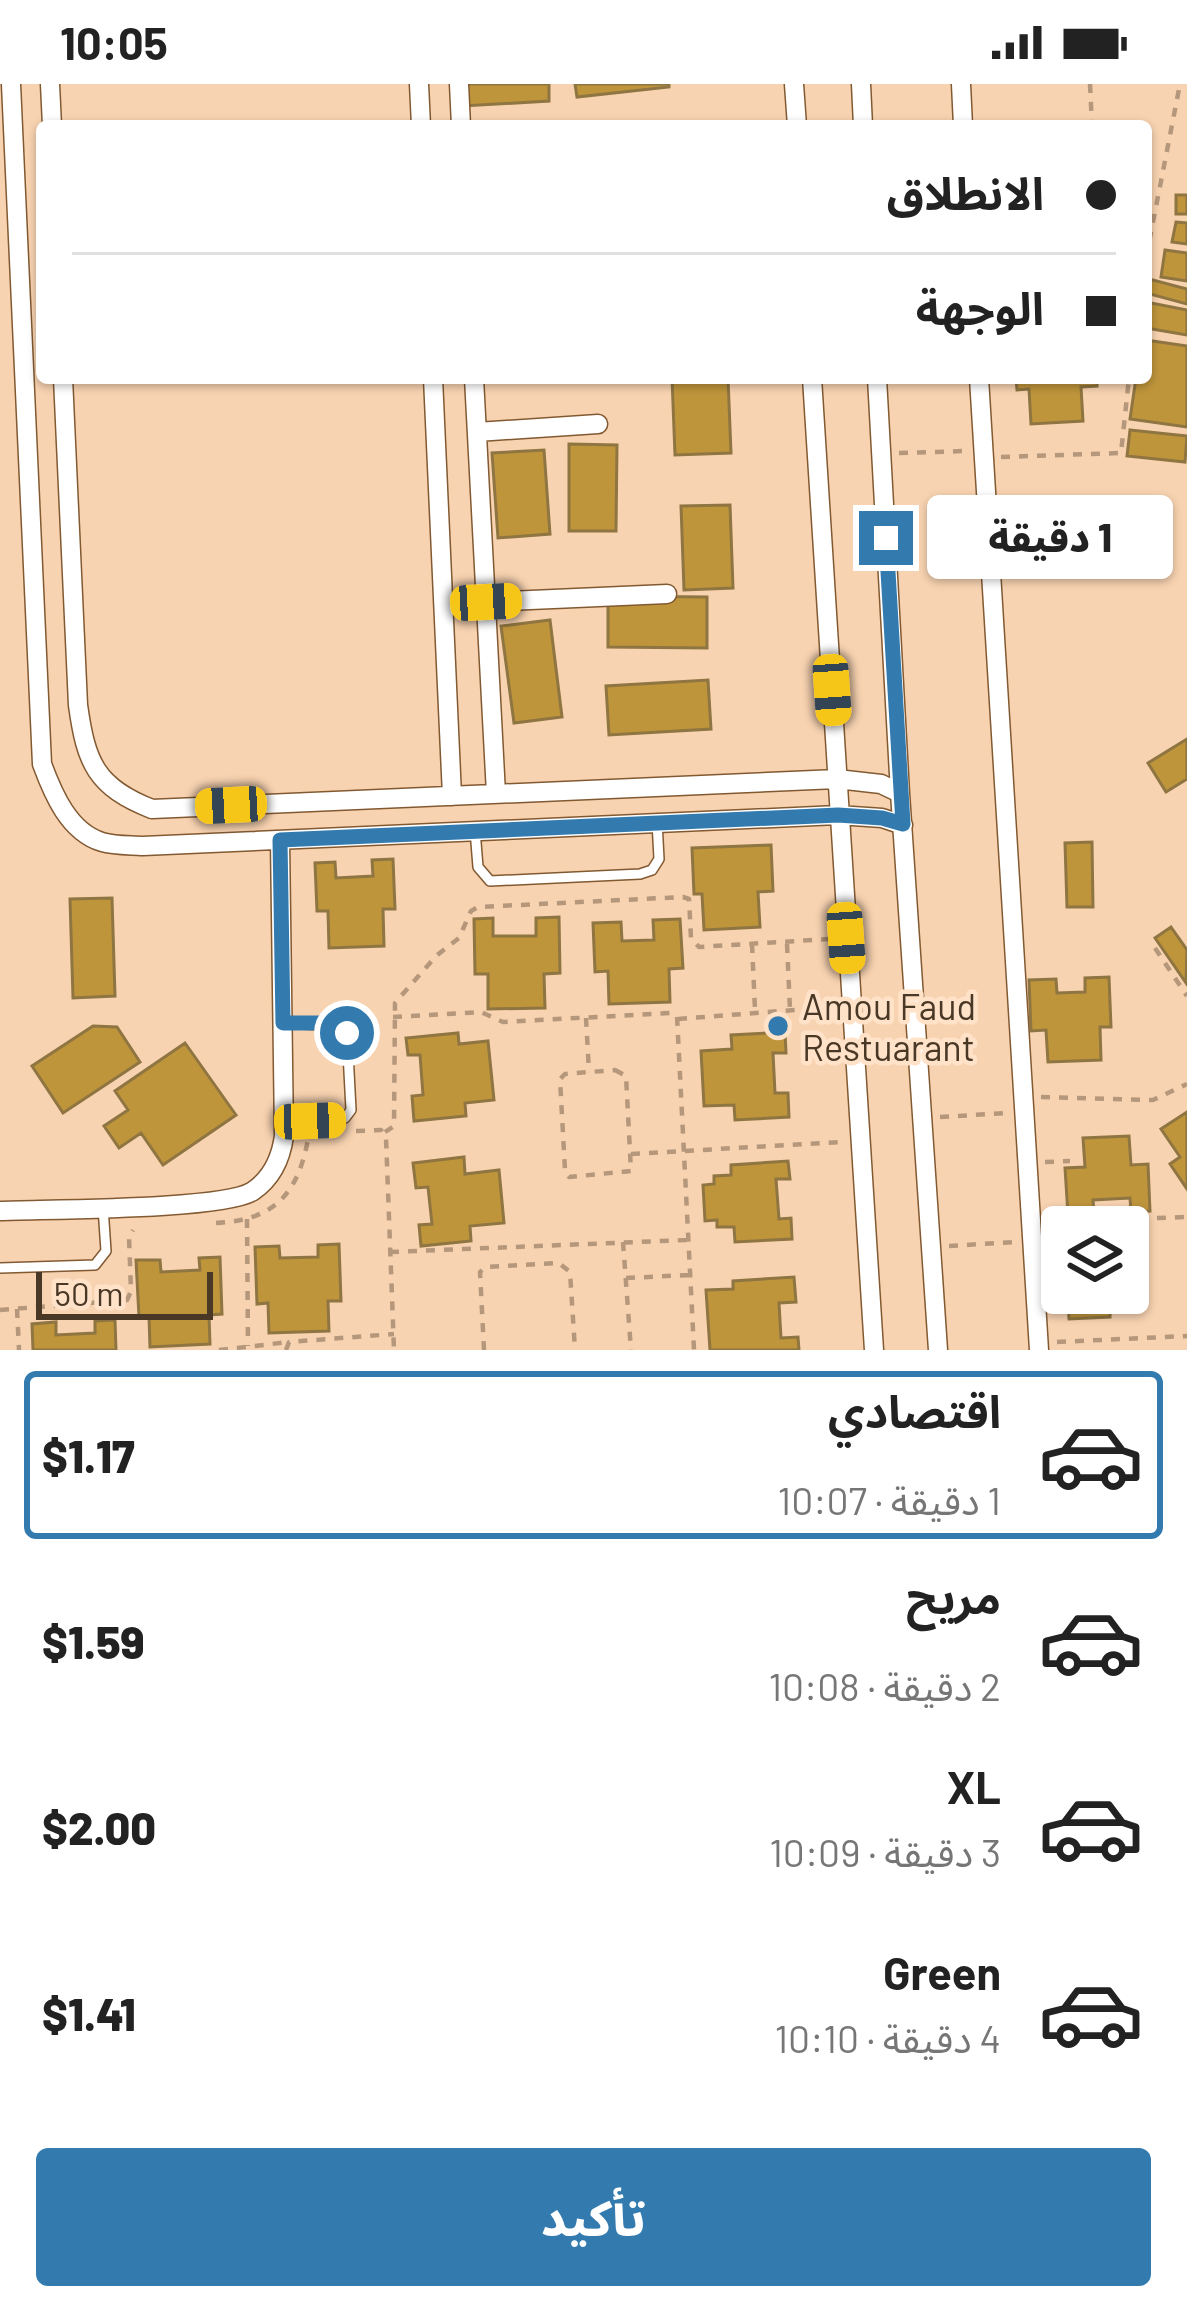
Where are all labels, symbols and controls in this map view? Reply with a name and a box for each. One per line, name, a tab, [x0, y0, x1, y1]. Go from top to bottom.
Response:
text: 10:05	[60, 15, 168, 69]
text: الانطلاق	[887, 165, 1044, 219]
text: الوجهة	[916, 280, 1044, 334]
callout: 1 دقيقة	[928, 496, 1174, 580]
route end	[859, 511, 913, 565]
text: 1 دقيقة	[988, 513, 1112, 560]
car	[449, 582, 523, 622]
car	[812, 653, 852, 727]
car	[194, 785, 268, 825]
car	[826, 901, 866, 975]
place label: Amou Faud Restuarant	[802, 984, 976, 1068]
route start	[320, 1006, 374, 1060]
marker: Amou Faud Restuarant	[765, 1013, 791, 1039]
car	[273, 1102, 347, 1140]
map controls	[1041, 1206, 1149, 1314]
button: layers	[1041, 1206, 1149, 1314]
scale bar	[36, 1266, 213, 1319]
text: 50 m	[54, 1273, 124, 1313]
text: اقتصادي	[828, 1383, 1001, 1437]
icon: car	[1037, 1401, 1145, 1509]
text: $1.17	[42, 1428, 135, 1482]
text: 1 دقيقة · 10:07	[778, 1476, 1001, 1523]
text: مريح	[906, 1569, 1001, 1623]
icon: car	[1037, 1587, 1145, 1695]
text: $1.59	[42, 1614, 145, 1668]
text: 2 دقيقة · 10:08	[768, 1662, 1001, 1709]
text: XL	[947, 1759, 1001, 1813]
icon: car	[1037, 1773, 1145, 1881]
text: $2.00	[42, 1800, 156, 1854]
text: 3 دقيقة · 10:09	[769, 1828, 1001, 1875]
text: Green	[883, 1945, 1001, 1999]
icon: car	[1037, 1959, 1145, 2067]
text: $1.41	[42, 1986, 136, 2040]
text: 4 دقيقة · 10:10	[774, 2014, 1001, 2061]
button: تأكيد	[36, 2148, 1151, 2286]

